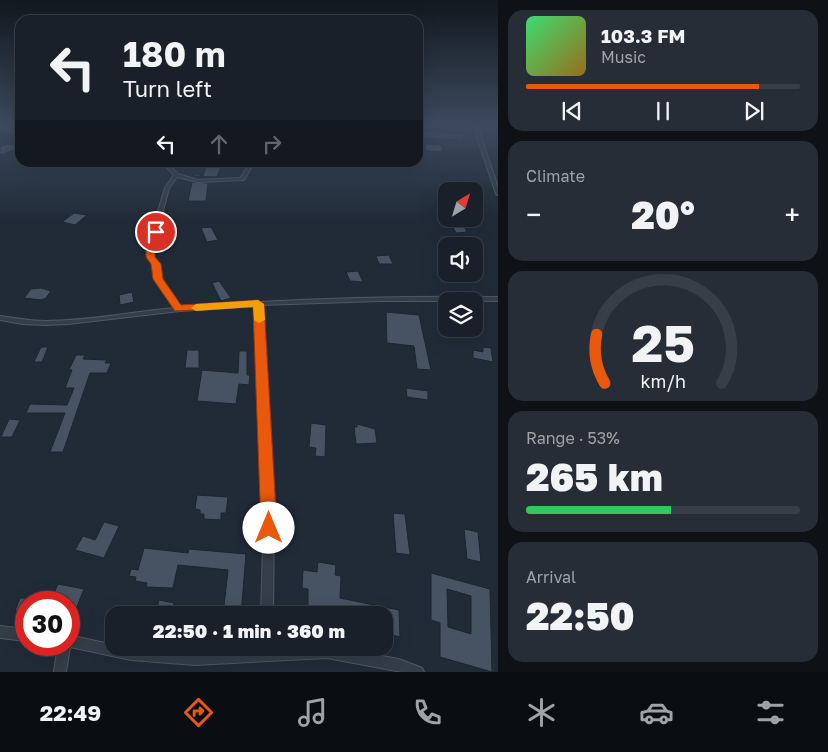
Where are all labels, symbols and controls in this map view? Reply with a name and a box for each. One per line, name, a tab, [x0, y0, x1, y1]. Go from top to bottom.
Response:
text: 103.3 FM	[601, 24, 685, 47]
text: 180 m	[123, 33, 226, 75]
icon: left	[40, 35, 105, 100]
text: Music	[601, 47, 646, 67]
text: Turn left	[123, 75, 212, 102]
icon: previous	[558, 97, 586, 125]
icon: pause	[649, 97, 677, 125]
icon: next	[740, 97, 768, 125]
icon: left	[152, 130, 180, 158]
icon: ahead	[205, 130, 233, 158]
icon: right	[258, 130, 286, 158]
text: Climate	[526, 166, 585, 186]
north arrow	[438, 182, 482, 228]
map controls	[438, 182, 483, 337]
text: 20°	[631, 192, 695, 237]
text: −	[526, 198, 541, 231]
text: +	[785, 198, 800, 231]
pin	[135, 211, 177, 253]
icon: arrive	[142, 218, 170, 246]
button: sound	[438, 237, 483, 282]
button: layers	[438, 292, 483, 337]
text: 25	[631, 311, 695, 373]
text: km/h	[640, 370, 686, 392]
text: Range · 53%	[526, 428, 620, 448]
text: 265 km	[526, 454, 663, 499]
position arrow	[242, 501, 294, 553]
text: Arrival	[526, 567, 576, 587]
speed limit sign: 30	[15, 591, 80, 656]
text: 22:50	[526, 593, 635, 638]
text: 22:50 · 1 min · 360 m	[153, 619, 345, 642]
icon: directions	[181, 695, 216, 730]
icon: music	[295, 695, 330, 730]
icon: phone	[410, 695, 445, 730]
icon: climate	[524, 695, 559, 730]
icon: car	[639, 695, 674, 730]
icon: filters	[753, 695, 788, 730]
text: 22:49	[40, 699, 101, 726]

